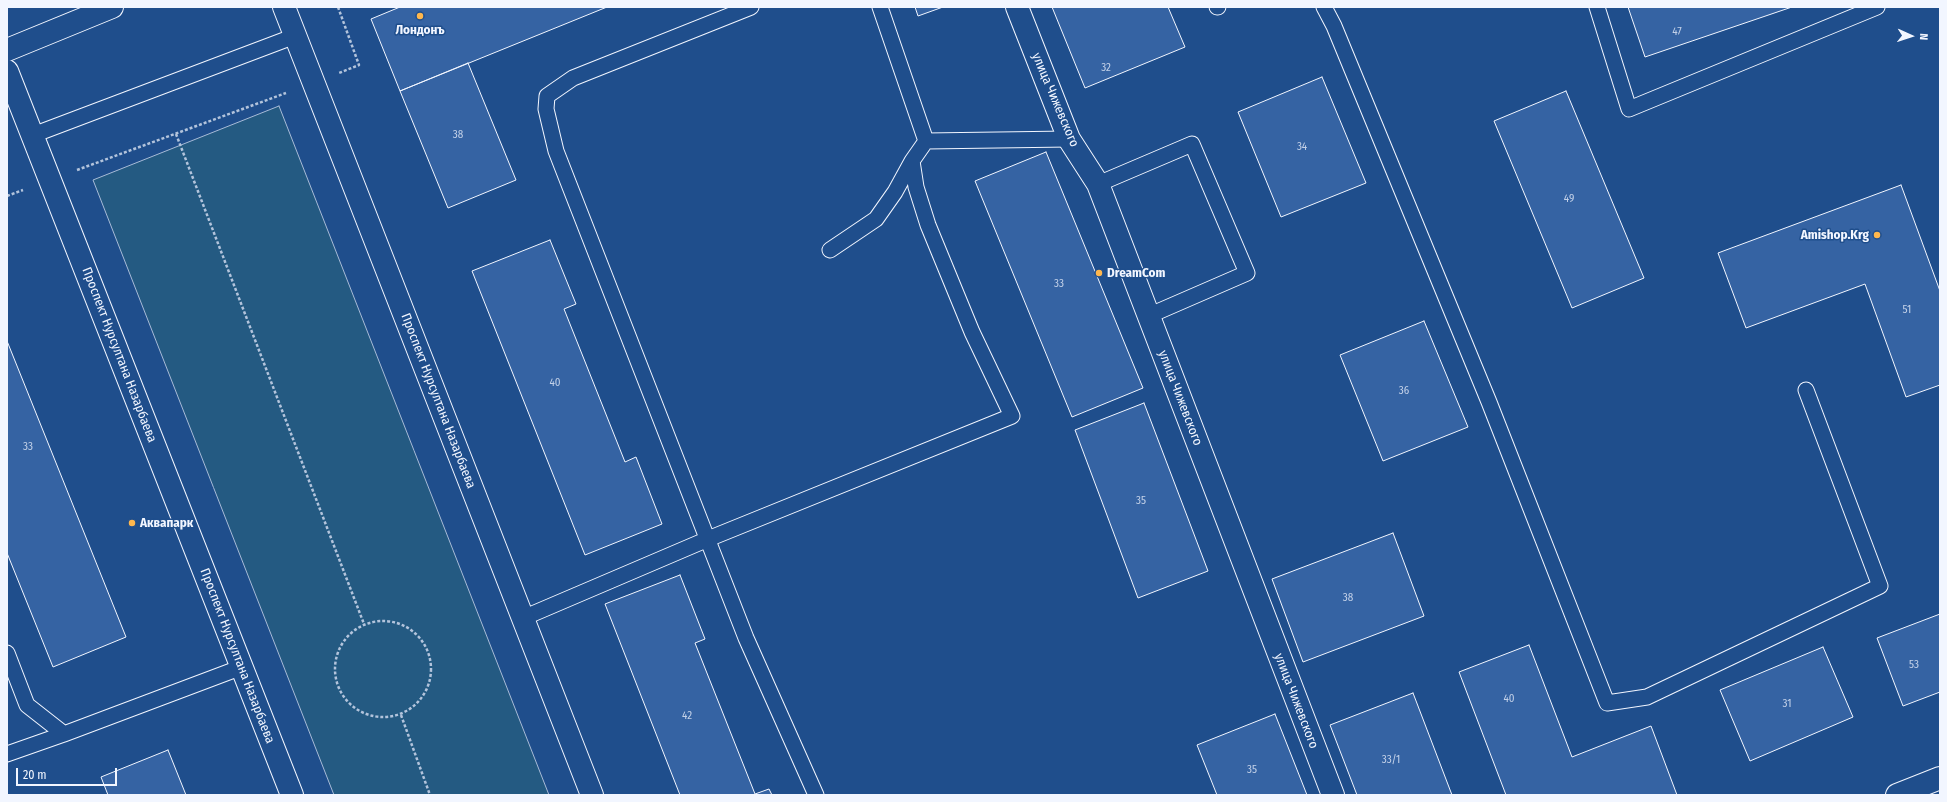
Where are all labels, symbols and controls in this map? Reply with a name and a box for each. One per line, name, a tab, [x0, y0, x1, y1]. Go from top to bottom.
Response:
marker: Лондонъ	[415, 11, 425, 21]
north arrow	[1891, 16, 1931, 56]
place label: Лондонъ	[395, 22, 445, 38]
house number: 47	[1672, 25, 1682, 39]
text: N	[1917, 33, 1930, 40]
street label: улица Чижевского	[1028, 51, 1082, 149]
house number: 32	[1101, 61, 1111, 75]
house number: 38	[453, 128, 463, 142]
house number: 34	[1297, 140, 1307, 154]
house number: 49	[1564, 192, 1574, 206]
place label: Amishop.Krg	[1801, 227, 1869, 243]
marker: Amishop.Krg	[1872, 230, 1882, 240]
street label: Проспект Нурсултана Назарбаева	[78, 265, 160, 445]
place label: DreamCom	[1107, 265, 1165, 281]
marker: DreamCom	[1094, 268, 1104, 278]
house number: 33	[1054, 277, 1064, 291]
house number: 51	[1903, 303, 1911, 317]
street label: Проспект Нурсултана Назарбаева	[397, 311, 479, 491]
street label: улица Чижевского	[1155, 348, 1205, 448]
house number: 40	[549, 376, 561, 390]
house number: 36	[1399, 384, 1409, 398]
house number: 33	[23, 440, 33, 454]
house number: 35	[1136, 494, 1146, 508]
place label: Аквапарк	[140, 515, 193, 531]
marker: Аквапарк	[127, 518, 137, 528]
street label: Проспект Нурсултана Назарбаева	[196, 566, 278, 746]
house number: 38	[1343, 591, 1353, 605]
street label: улица Чижевского	[1271, 651, 1321, 751]
house number: 53	[1909, 658, 1919, 672]
house number: 40	[1503, 692, 1515, 706]
house number: 31	[1783, 697, 1791, 711]
house number: 42	[682, 709, 692, 723]
house number: 33/1	[1382, 753, 1400, 767]
scale bar	[18, 760, 119, 786]
house number: 35	[1247, 763, 1257, 777]
text: 20 m	[23, 768, 47, 782]

